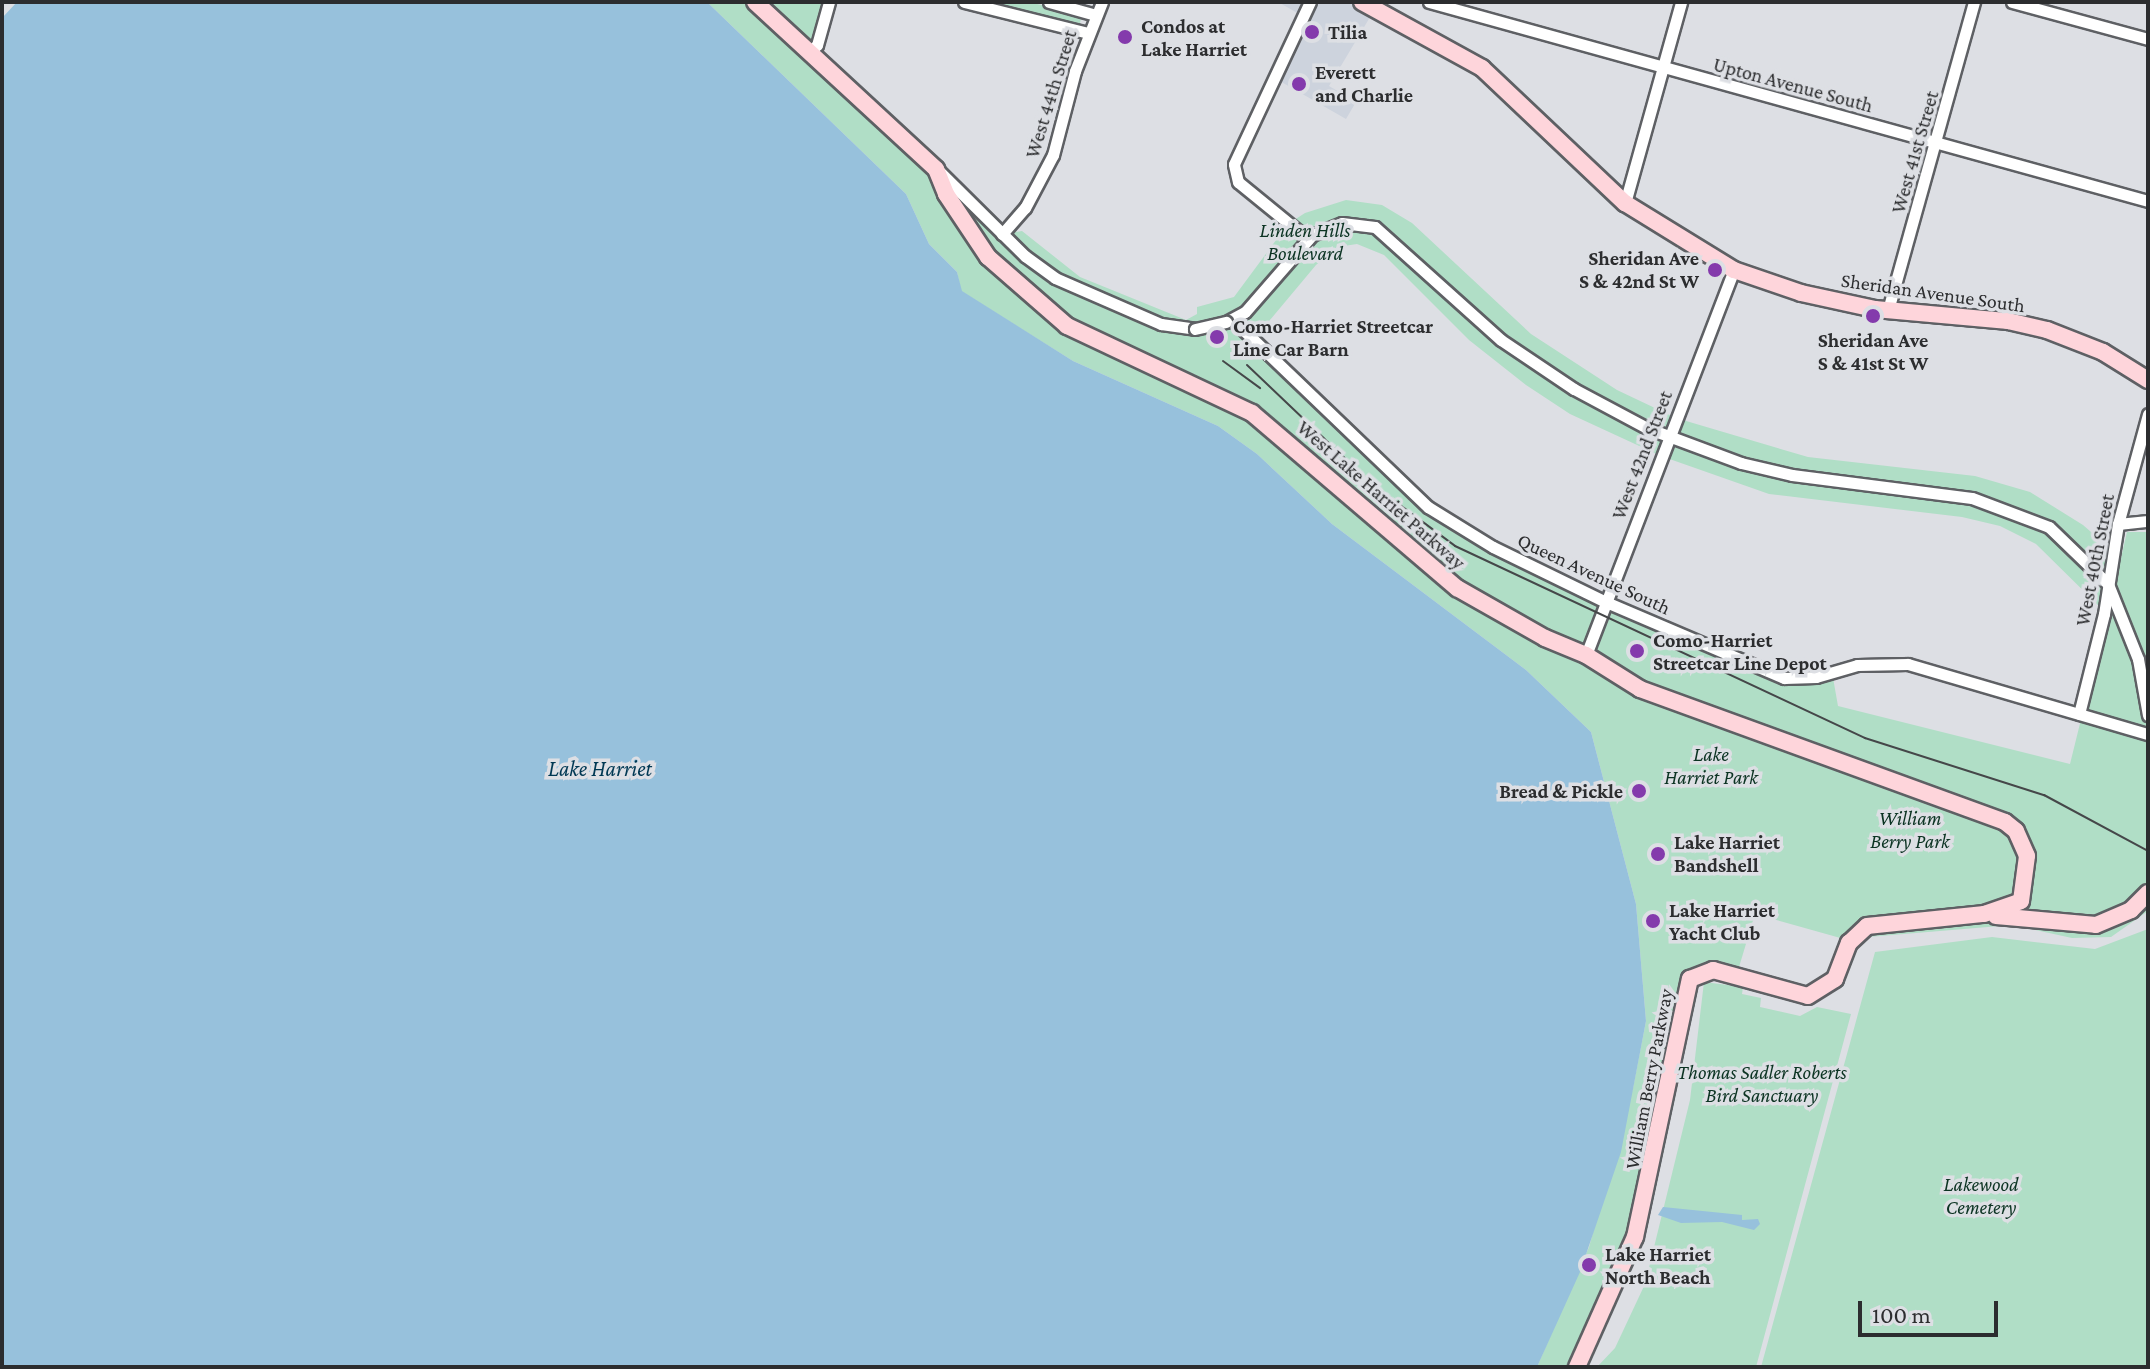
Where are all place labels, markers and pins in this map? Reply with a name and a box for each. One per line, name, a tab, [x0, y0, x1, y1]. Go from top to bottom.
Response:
place label: Condos at Lake Harriet	[1141, 14, 1247, 61]
place label: Tilia	[1328, 20, 1367, 44]
marker: Tilia	[1303, 23, 1321, 41]
marker: Condos at Lake Harriet	[1116, 28, 1134, 46]
place label: Everett and Charlie	[1315, 60, 1413, 107]
marker: Everett and Charlie	[1290, 75, 1308, 93]
place label: Sheridan Ave S & 42nd St W	[1579, 246, 1699, 293]
marker: Sheridan Ave S & 42nd St W	[1706, 261, 1724, 279]
marker: Sheridan Ave S & 41st St W	[1864, 307, 1882, 325]
place label: Como-Harriet Streetcar Line Car Barn	[1233, 314, 1433, 361]
marker: Como-Harriet Streetcar Line Car Barn	[1208, 328, 1226, 346]
place label: Sheridan Ave S & 41st St W	[1818, 328, 1928, 375]
place label: Como-Harriet Streetcar Line Depot	[1653, 628, 1827, 675]
marker: Como-Harriet Streetcar Line Depot	[1628, 642, 1646, 660]
place label: Bread & Pickle	[1499, 779, 1623, 803]
marker: Bread & Pickle	[1630, 782, 1648, 800]
place label: Lake Harriet Bandshell	[1674, 830, 1780, 877]
marker: Lake Harriet Bandshell	[1649, 845, 1667, 863]
place label: Lake Harriet Yacht Club	[1669, 898, 1775, 945]
marker: Lake Harriet Yacht Club	[1644, 912, 1662, 930]
place label: Lake Harriet North Beach	[1605, 1242, 1711, 1289]
marker: Lake Harriet North Beach	[1580, 1256, 1598, 1274]

